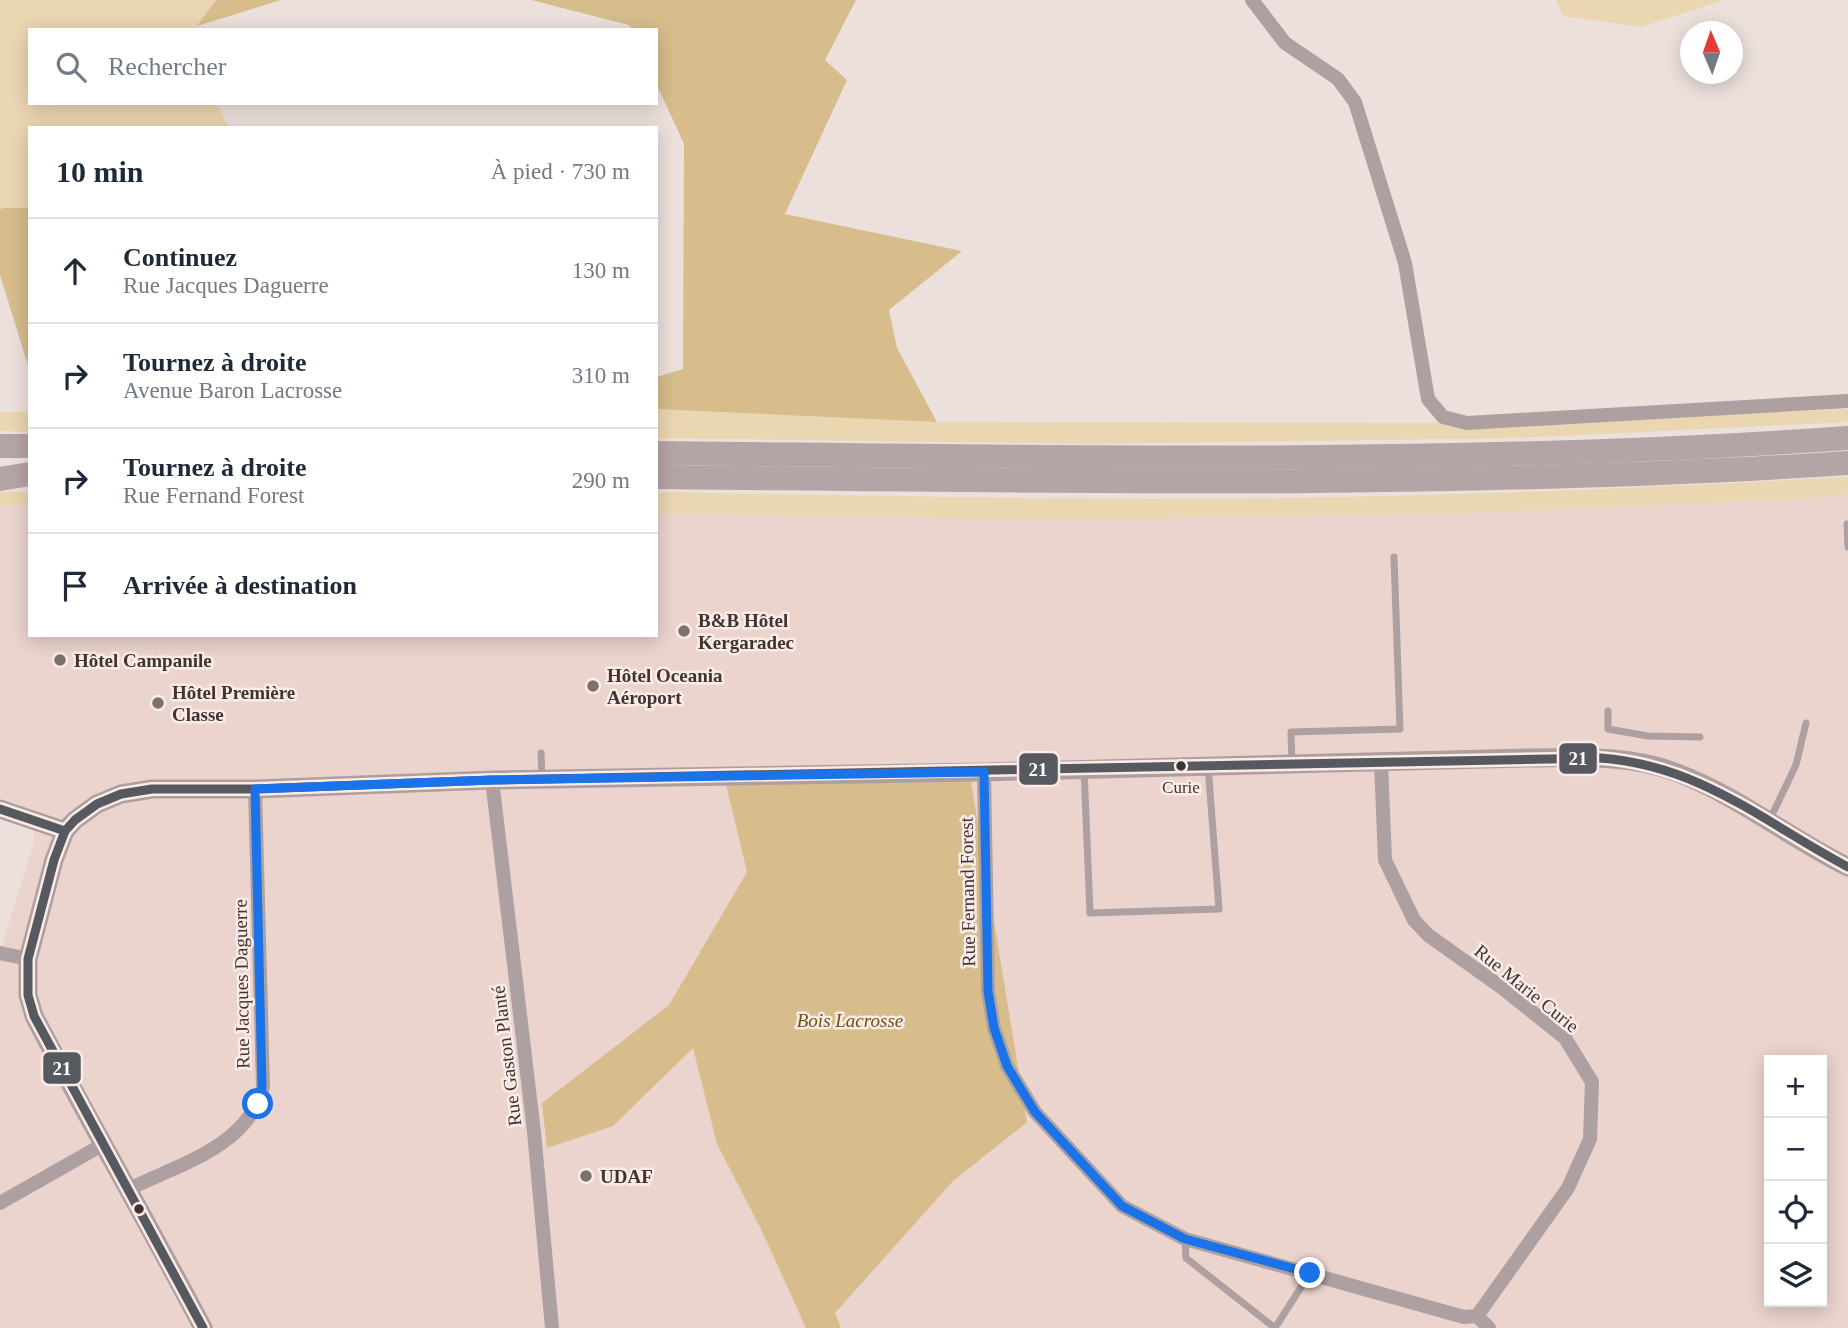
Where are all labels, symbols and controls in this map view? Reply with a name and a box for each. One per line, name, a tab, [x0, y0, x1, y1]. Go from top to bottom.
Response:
north arrow	[1680, 21, 1743, 84]
search box	[28, 28, 658, 105]
icon: search	[52, 48, 90, 86]
text: Rechercher	[108, 52, 226, 81]
text: 10 min	[56, 155, 144, 188]
text: À pied · 730 m	[491, 159, 630, 184]
text: Continuez	[123, 243, 237, 272]
icon: ahead	[56, 252, 94, 290]
text: 130 m	[572, 258, 630, 283]
text: Rue Jacques Daguerre	[123, 273, 329, 298]
text: Tournez à droite	[123, 348, 306, 377]
icon: right	[56, 357, 94, 395]
text: 310 m	[572, 363, 630, 388]
text: Avenue Baron Lacrosse	[123, 378, 342, 403]
text: Tournez à droite	[123, 453, 306, 482]
icon: right	[56, 462, 94, 500]
text: 290 m	[572, 468, 630, 493]
text: Rue Fernand Forest	[123, 483, 304, 508]
icon: arrive	[56, 567, 94, 605]
text: Arrivée à destination	[123, 571, 357, 600]
place label: B&B Hôtel Kergaradec	[698, 610, 794, 653]
marker: B&B Hôtel Kergaradec	[676, 623, 692, 639]
place label: Hôtel Campanile	[74, 650, 212, 671]
marker: Hôtel Campanile	[52, 652, 68, 668]
place label: Hôtel Oceania Aéroport	[607, 665, 723, 708]
marker: Hôtel Oceania Aéroport	[585, 678, 601, 694]
place label: Hôtel Première Classe	[172, 682, 295, 725]
marker: Hôtel Première Classe	[150, 695, 166, 711]
line badge: 21	[1558, 742, 1598, 775]
text: 21	[1569, 748, 1588, 769]
line badge: 21	[1018, 752, 1059, 786]
text: 21	[1029, 759, 1048, 780]
marker: Curie	[1174, 759, 1188, 773]
place label: Curie	[1162, 778, 1200, 797]
street label: Rue Fernand Forest	[956, 816, 979, 967]
street label: Rue Jacques Daguerre	[230, 899, 253, 1069]
street label: Rue Marie Curie	[1470, 940, 1583, 1037]
street label: Rue Gaston Planté	[487, 984, 526, 1127]
park label: Bois Lacrosse	[797, 1010, 903, 1031]
line badge: 21	[42, 1051, 82, 1085]
map controls	[1764, 1055, 1827, 1307]
button: +	[1764, 1055, 1827, 1118]
text: 21	[53, 1058, 72, 1079]
route start	[242, 1088, 273, 1119]
button: −	[1764, 1118, 1827, 1181]
place label: UDAF	[600, 1166, 653, 1187]
marker: UDAF	[578, 1168, 594, 1184]
button: locate	[1764, 1181, 1827, 1244]
unlabelled marker	[132, 1202, 146, 1216]
button: layers	[1764, 1244, 1827, 1307]
route end	[1294, 1257, 1325, 1288]

